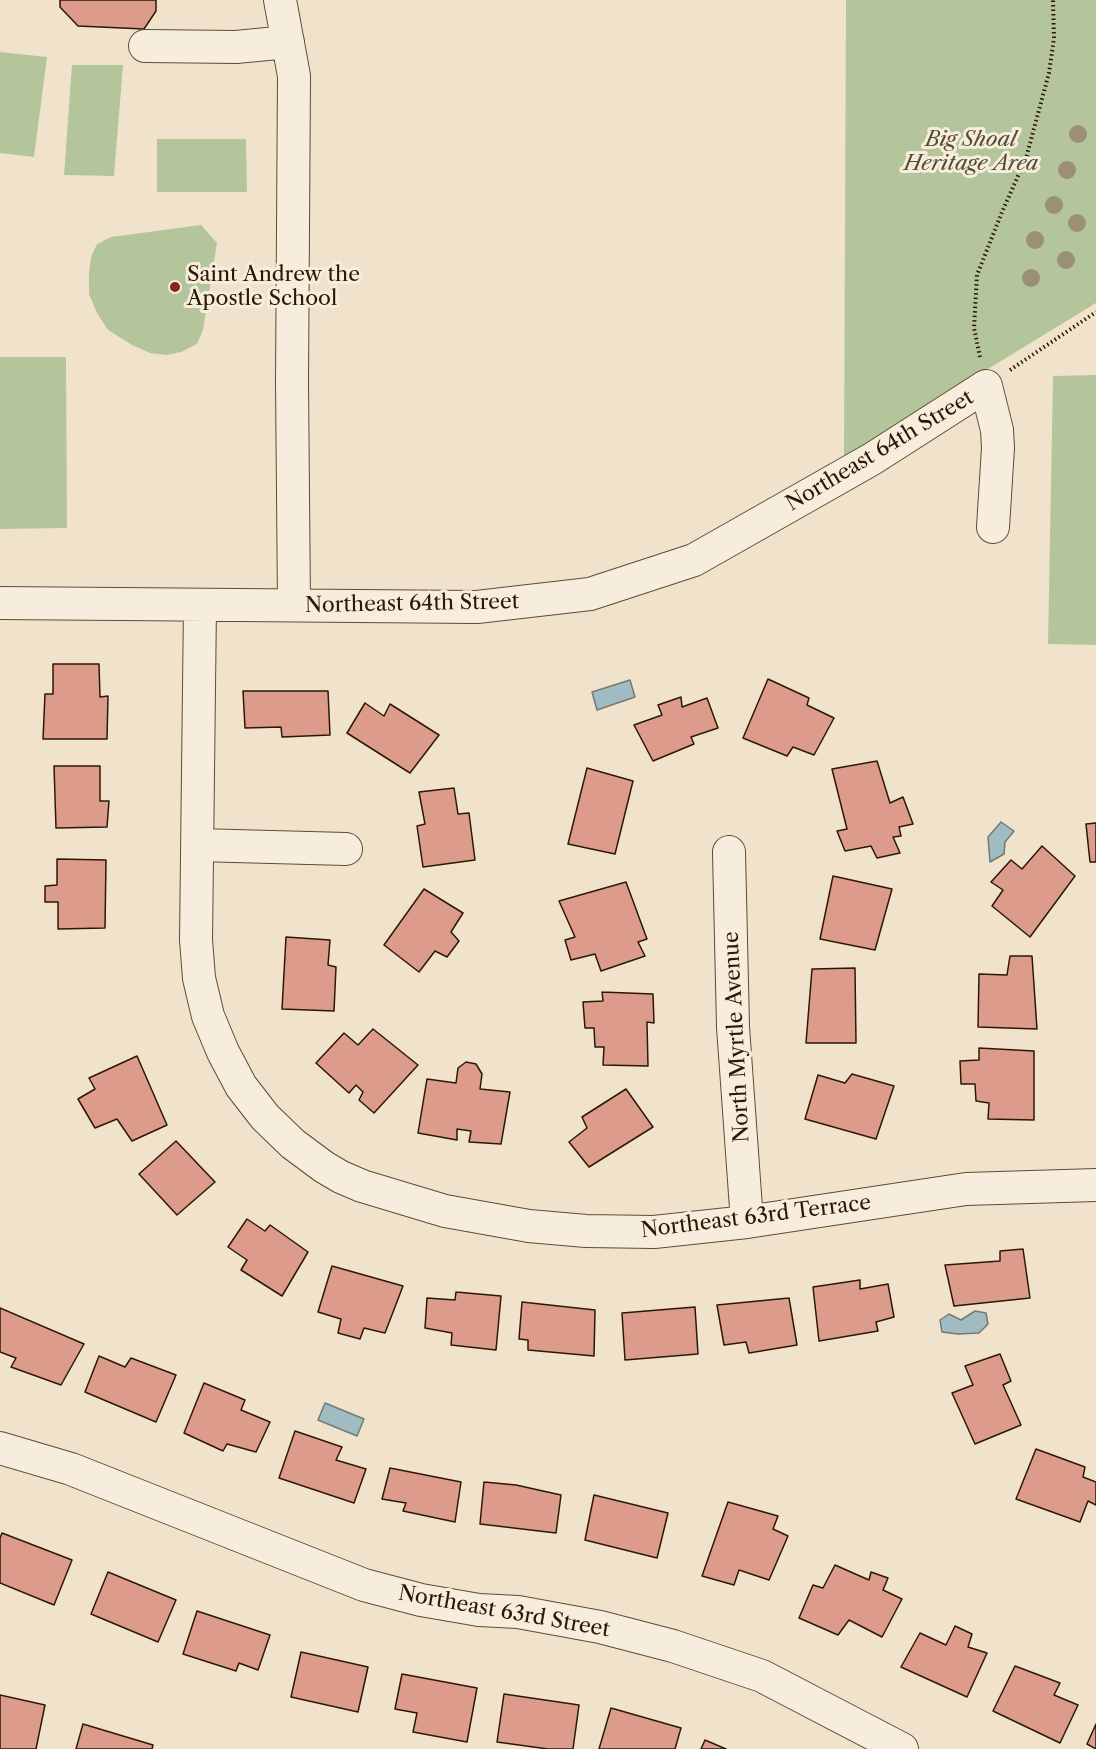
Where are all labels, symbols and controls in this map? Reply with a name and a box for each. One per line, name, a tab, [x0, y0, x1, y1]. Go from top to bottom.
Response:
park label: Big Shoal Heritage Area	[904, 127, 1038, 177]
place label: Saint Andrew the Apostle School	[187, 262, 360, 312]
marker: Saint Andrew the Apostle School	[168, 280, 182, 294]
street label: Northeast 64th Street	[782, 385, 978, 517]
street label: Northeast 64th Street	[305, 590, 519, 618]
street label: North Myrtle Avenue	[719, 931, 755, 1143]
street label: Northeast 63rd Terrace	[639, 1190, 873, 1244]
street label: Northeast 63rd Street	[396, 1581, 612, 1643]

